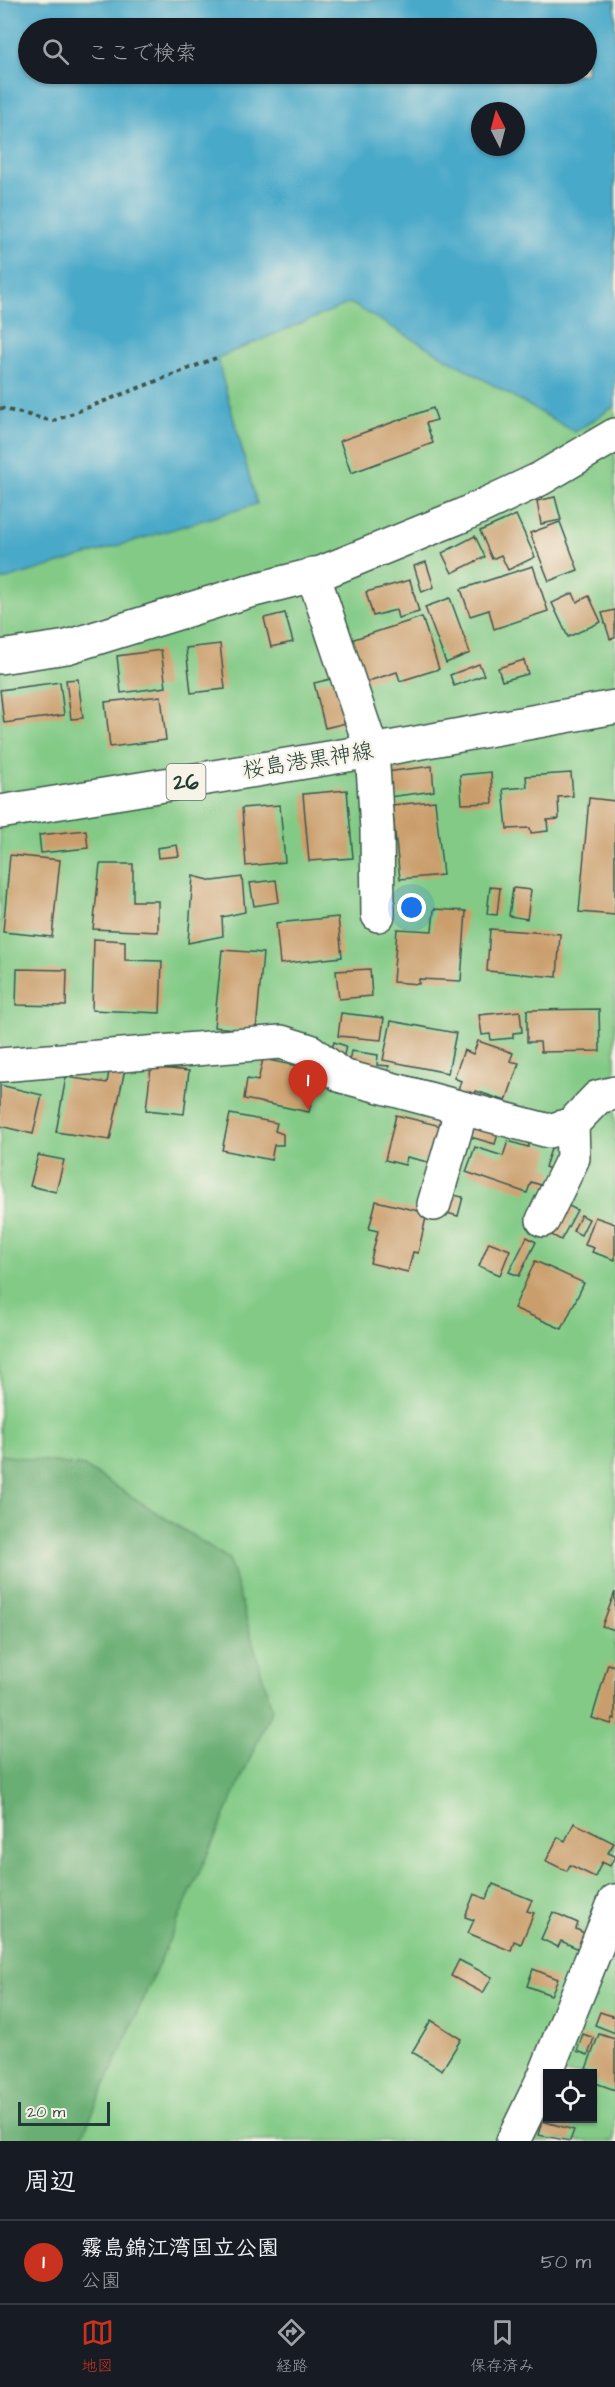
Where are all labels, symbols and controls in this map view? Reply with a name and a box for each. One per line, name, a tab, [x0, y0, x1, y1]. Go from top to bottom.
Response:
search box	[18, 18, 597, 84]
icon: search	[39, 35, 72, 68]
text: ここで検索	[87, 38, 197, 69]
north arrow	[471, 102, 525, 156]
street label: 桜島港黒神線	[240, 735, 376, 787]
road number: 26	[166, 764, 206, 800]
your location	[397, 893, 426, 922]
pin: 1	[288, 1060, 328, 1110]
map controls	[543, 2069, 597, 2123]
button: locate	[543, 2069, 597, 2123]
scale bar	[18, 2099, 110, 2126]
text: 20 m	[27, 2101, 65, 2123]
text: 周辺	[24, 2164, 76, 2200]
text: 霧島錦江湾国立公園	[81, 2233, 279, 2264]
text: 1	[42, 2248, 45, 2276]
text: 50 m	[541, 2248, 591, 2276]
text: 公園	[81, 2267, 121, 2295]
tab: 地図	[81, 2316, 114, 2377]
tab: 経路	[275, 2316, 308, 2377]
tab: 保存済み	[470, 2316, 534, 2377]

